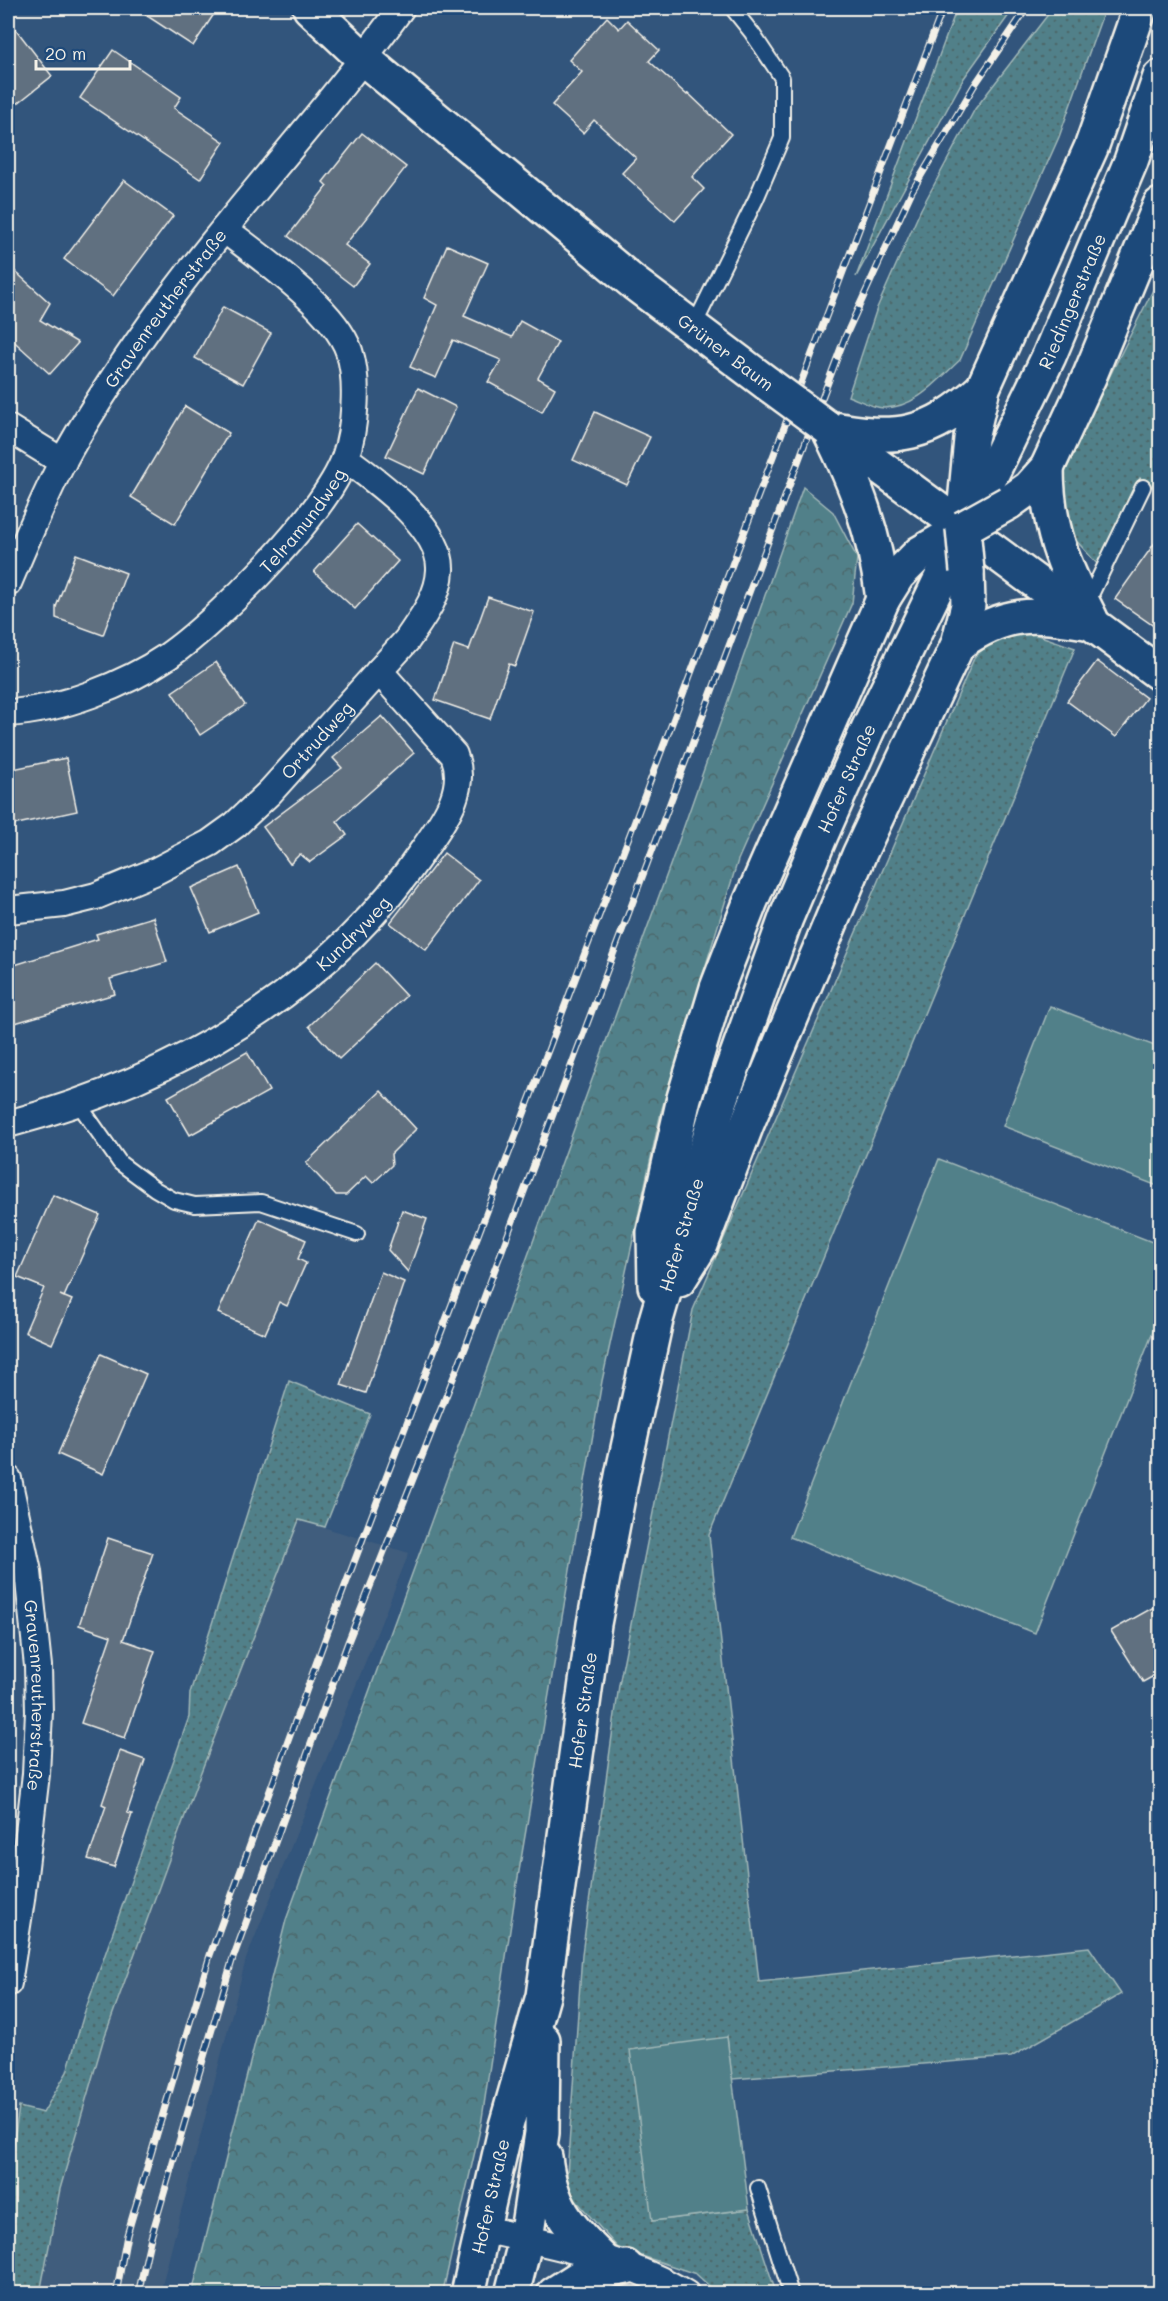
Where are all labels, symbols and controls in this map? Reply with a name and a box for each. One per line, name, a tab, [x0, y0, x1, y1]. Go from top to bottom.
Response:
scale bar	[36, 33, 130, 71]
text: 20 m	[45, 41, 86, 65]
street label: Gravenreutherstraße	[98, 223, 232, 392]
street label: Riedingerstraße	[1032, 230, 1111, 373]
street label: Grüner Baum	[673, 308, 779, 396]
street label: Telramundweg	[254, 464, 351, 579]
street label: Ortrudweg	[275, 696, 358, 784]
street label: Hofer Straße	[811, 720, 881, 837]
street label: Kundryweg	[311, 891, 395, 976]
street label: Hofer Straße	[653, 1175, 709, 1294]
street label: Gravenreutherstraße	[19, 1598, 51, 1793]
street label: Hofer Straße	[562, 1650, 602, 1770]
street label: Hofer Straße	[465, 2137, 515, 2256]

